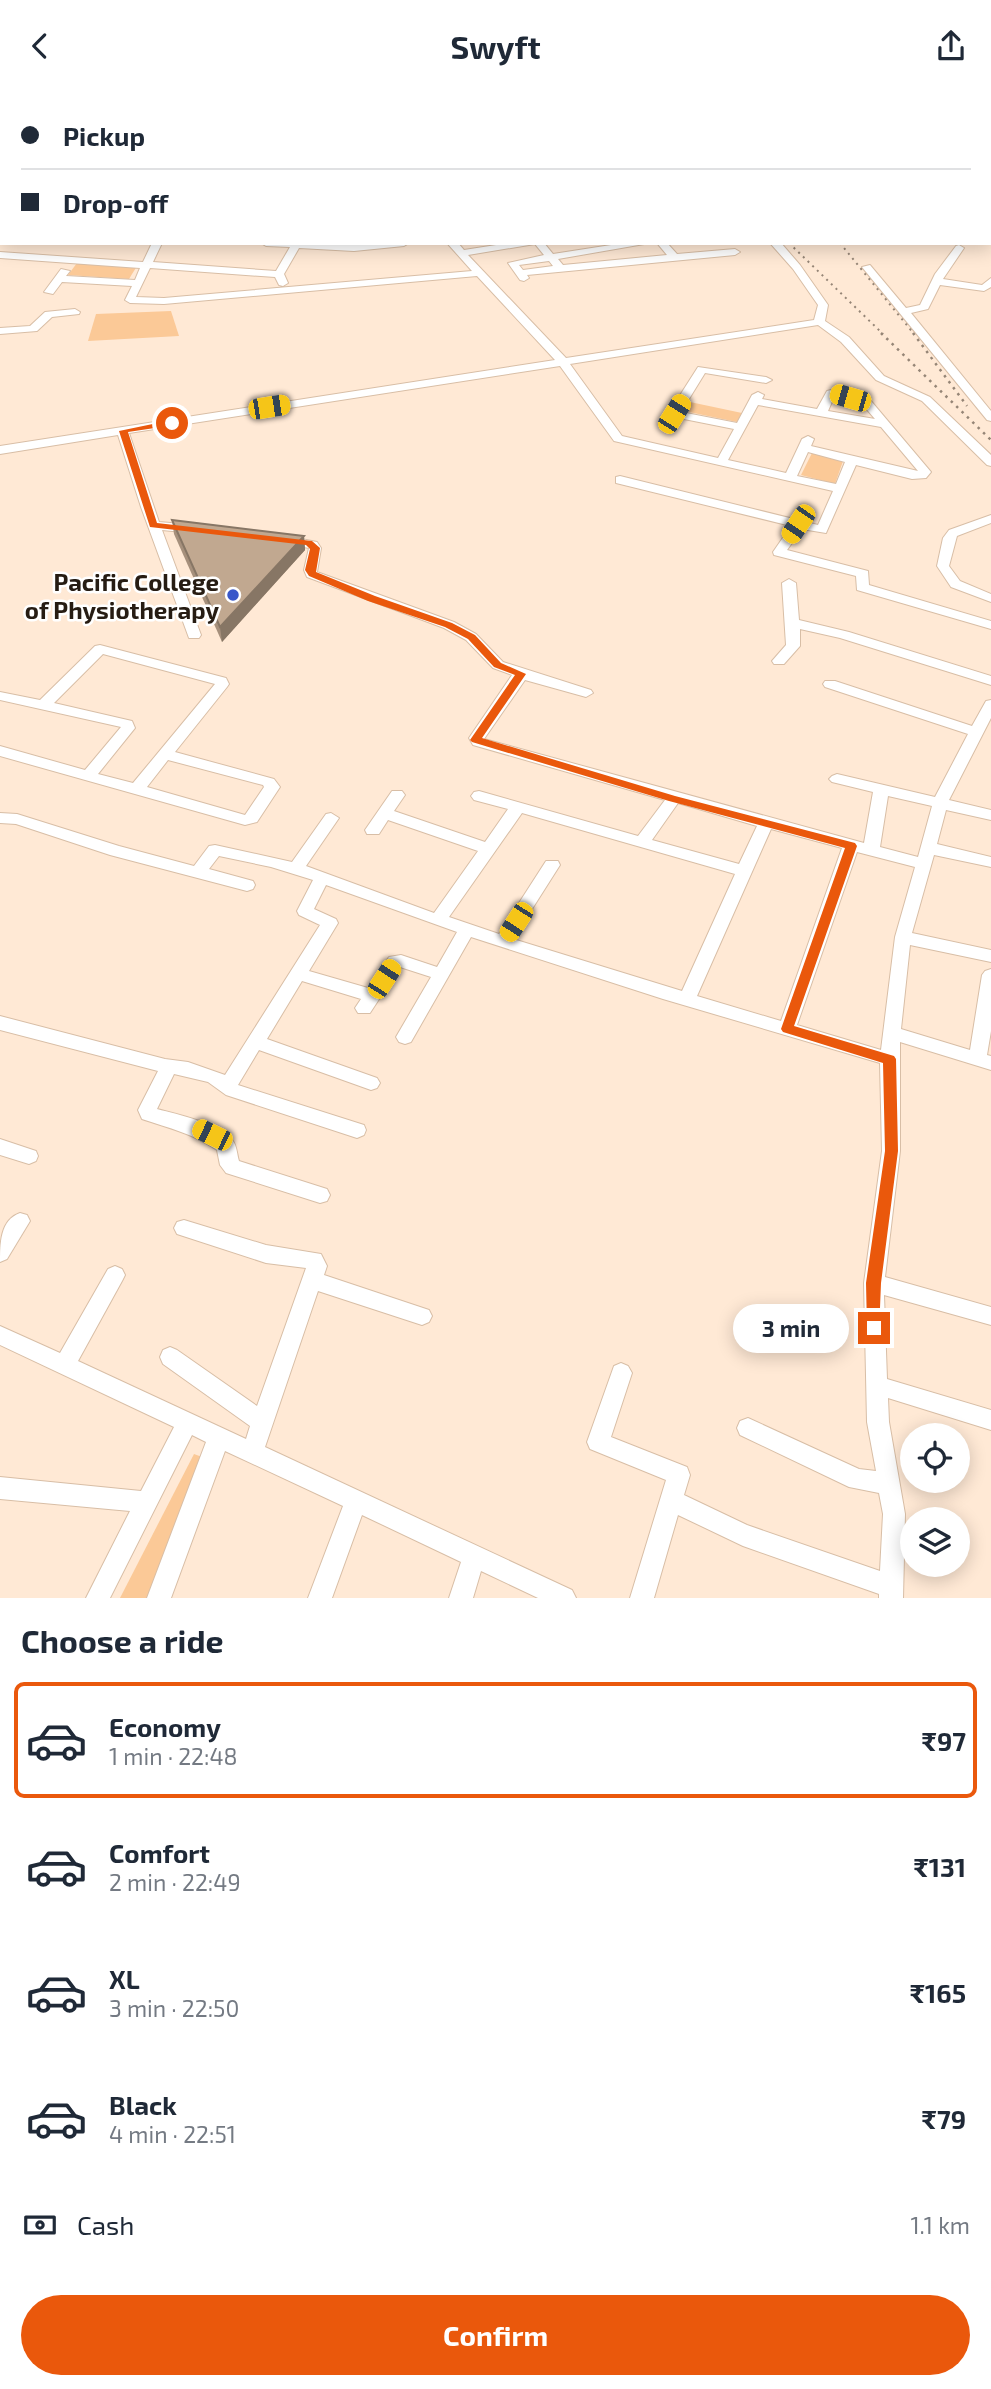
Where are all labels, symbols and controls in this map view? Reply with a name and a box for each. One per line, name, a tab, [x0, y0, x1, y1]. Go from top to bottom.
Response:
icon: back	[21, 27, 59, 65]
text: Swyft	[450, 27, 541, 65]
icon: share	[932, 27, 970, 65]
text: Pickup	[63, 120, 145, 151]
text: Drop-off	[63, 187, 168, 218]
car	[827, 382, 874, 414]
car	[654, 391, 695, 437]
car	[247, 393, 292, 421]
route start	[156, 407, 188, 439]
car	[778, 501, 819, 547]
place label: Pacific College of Physiotherapy	[25, 567, 219, 624]
marker: Pacific College of Physiotherapy	[225, 587, 241, 603]
car	[496, 899, 537, 945]
car	[364, 956, 405, 1002]
car	[189, 1116, 236, 1154]
callout: 3 min	[734, 1303, 850, 1353]
route end	[858, 1312, 890, 1344]
text: 3 min	[762, 1314, 820, 1342]
map controls	[900, 1423, 970, 1577]
button: locate	[900, 1423, 970, 1493]
button: layers	[900, 1507, 970, 1577]
text: Choose a ride	[21, 1621, 224, 1659]
icon: car	[25, 1709, 88, 1772]
text: Economy	[109, 1711, 221, 1742]
text: ₹97	[922, 1725, 966, 1756]
text: 1 min · 22:48	[109, 1742, 238, 1770]
icon: car	[25, 1835, 88, 1898]
text: Comfort	[109, 1837, 210, 1868]
text: ₹131	[913, 1851, 966, 1882]
text: 2 min · 22:49	[109, 1868, 241, 1896]
icon: car	[25, 1961, 88, 2024]
text: XL	[109, 1963, 140, 1994]
text: ₹165	[910, 1977, 966, 2008]
text: 3 min · 22:50	[109, 1994, 239, 2022]
icon: car	[25, 2087, 88, 2150]
text: Black	[109, 2089, 177, 2120]
text: ₹79	[922, 2103, 966, 2134]
text: 4 min · 22:51	[109, 2120, 236, 2148]
icon: cash	[21, 2206, 59, 2244]
text: Cash	[77, 2209, 134, 2240]
text: 1.1 km	[910, 2211, 970, 2239]
button: Confirm	[21, 2295, 970, 2375]

